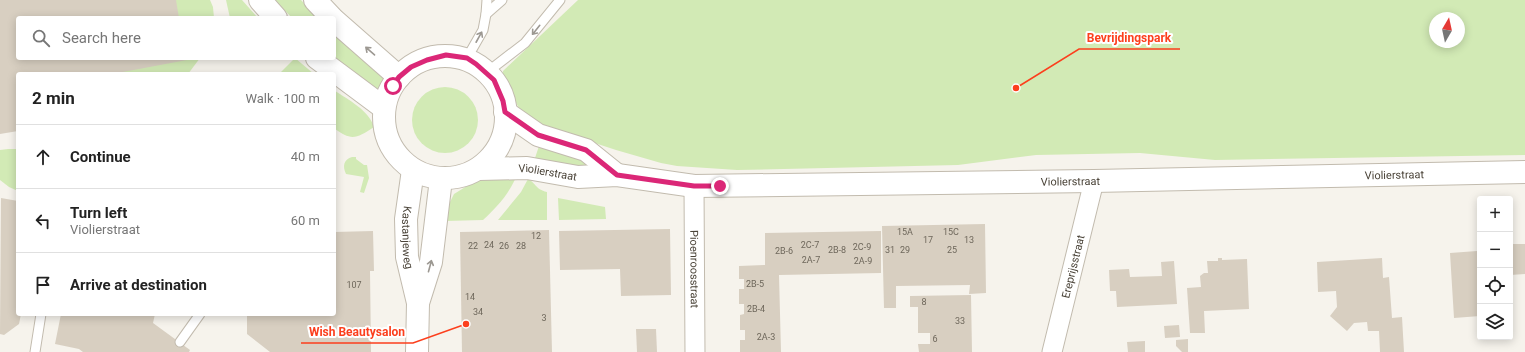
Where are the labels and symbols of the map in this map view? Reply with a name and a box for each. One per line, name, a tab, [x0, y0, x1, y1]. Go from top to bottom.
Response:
north arrow	[1429, 12, 1465, 48]
one-way arrow	[531, 25, 540, 36]
callout: Bevrijdingspark	[1079, 25, 1180, 49]
one-way arrow	[476, 31, 484, 43]
text: Bevrijdingspark	[1087, 31, 1172, 45]
one-way arrow	[365, 47, 375, 56]
route start	[384, 77, 402, 95]
street label: Violierstraat	[518, 161, 578, 183]
street label: Violierstraat	[1364, 168, 1424, 182]
street label: Violierstraat	[1041, 174, 1101, 188]
route end	[711, 177, 729, 195]
street label: Kastanjeweg	[399, 205, 416, 270]
house number: 15A	[897, 227, 913, 237]
house number: 15C	[943, 227, 959, 237]
street label: Pioenroosstraat	[688, 230, 701, 308]
house number: 12	[531, 231, 541, 241]
street label: Ereprijsstraat	[1059, 233, 1087, 300]
house number: 17	[923, 235, 933, 245]
house number: 13	[964, 235, 974, 245]
house number: 24	[484, 240, 494, 250]
house number: 2C-7	[801, 240, 819, 250]
house number: 22	[468, 241, 478, 251]
house number: 26	[499, 241, 509, 251]
house number: 28	[516, 241, 526, 251]
house number: 2C-9	[853, 242, 871, 252]
house number: 2B-8	[828, 245, 846, 255]
house number: 31	[885, 245, 895, 255]
house number: 29	[900, 245, 910, 255]
house number: 25	[947, 245, 957, 255]
house number: 2B-6	[775, 246, 793, 256]
house number: 2A-7	[802, 255, 820, 265]
house number: 2A-9	[854, 256, 872, 266]
one-way arrow	[427, 260, 434, 273]
house number: 2B-5	[746, 279, 764, 289]
house number: 107	[346, 280, 362, 290]
house number: 14	[465, 292, 475, 302]
house number: 8	[921, 297, 927, 307]
house number: 2B-4	[747, 304, 765, 314]
house number: 34	[473, 307, 483, 317]
house number: 3	[541, 313, 547, 323]
house number: 33	[955, 316, 965, 326]
callout: Wish Beautysalon	[301, 319, 413, 343]
text: Wish Beautysalon	[309, 325, 405, 339]
house number: 2A-3	[757, 332, 775, 342]
house number: 6	[932, 334, 938, 344]

